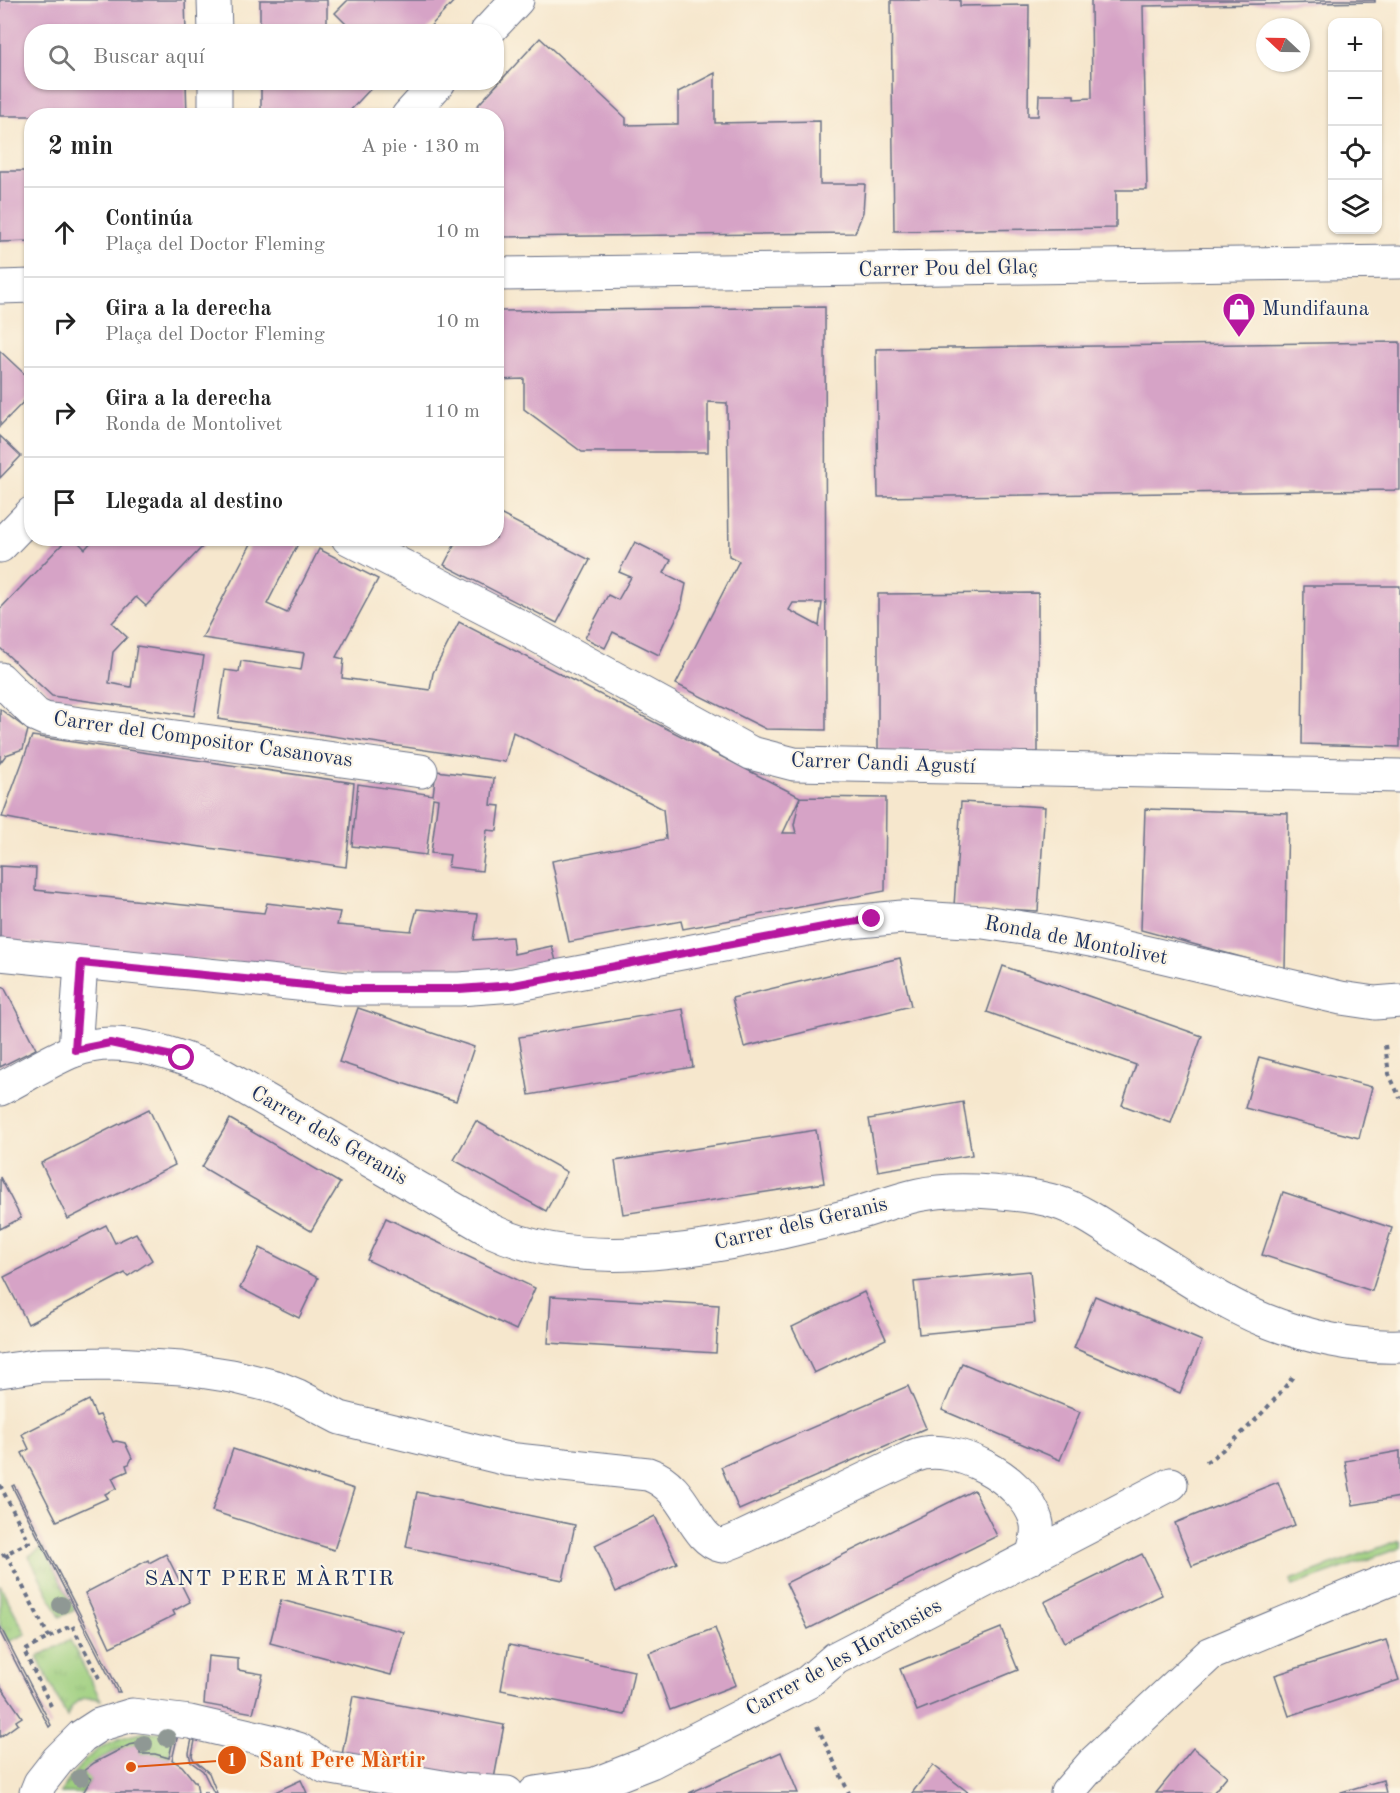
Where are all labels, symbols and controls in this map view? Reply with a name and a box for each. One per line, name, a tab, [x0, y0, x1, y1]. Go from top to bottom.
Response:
north arrow	[1256, 18, 1310, 72]
map controls	[1328, 18, 1382, 234]
button: +	[1328, 18, 1382, 72]
search box	[24, 24, 504, 90]
icon: search	[45, 41, 78, 74]
text: Buscar aquí	[93, 46, 205, 68]
button: −	[1328, 72, 1382, 126]
button: locate	[1328, 126, 1382, 180]
text: 2 min	[48, 134, 113, 160]
text: A pie · 130 m	[361, 137, 480, 157]
button: layers	[1328, 180, 1382, 234]
text: Continúa	[105, 208, 193, 230]
icon: ahead	[48, 216, 81, 249]
text: 10 m	[435, 222, 480, 242]
text: Plaça del Doctor Fleming	[105, 235, 325, 255]
street label: Carrer Pou del Glaç	[858, 257, 1038, 281]
shop icon: Mundifauna	[1221, 291, 1257, 338]
text: Gira a la derecha	[105, 298, 272, 320]
place label: Mundifauna	[1262, 299, 1369, 320]
icon: right	[48, 306, 81, 339]
text: 10 m	[435, 312, 480, 332]
text: Plaça del Doctor Fleming	[105, 325, 325, 345]
text: Gira a la derecha	[105, 388, 272, 410]
icon: right	[48, 396, 81, 429]
text: 110 m	[424, 402, 480, 422]
text: Ronda de Montolivet	[105, 415, 282, 435]
icon: arrive	[48, 486, 81, 519]
text: Llegada al destino	[105, 491, 283, 513]
street label: Carrer del Compositor Casanovas	[52, 709, 354, 771]
street label: Carrer Candi Agustí	[790, 750, 976, 778]
route end	[858, 905, 884, 931]
street label: Ronda de Montolivet	[983, 913, 1169, 969]
route start	[168, 1044, 194, 1070]
street label: Carrer dels Geranis	[247, 1083, 411, 1189]
street label: Carrer dels Geranis	[712, 1194, 890, 1254]
district label: SANT PERE MÀRTIR	[144, 1565, 396, 1590]
street label: Carrer de les Hortènsies	[743, 1595, 945, 1721]
callout: Sant Pere Màrtir	[217, 1740, 437, 1780]
text: Sant Pere Màrtir	[259, 1750, 425, 1772]
text: 1	[227, 1752, 237, 1770]

